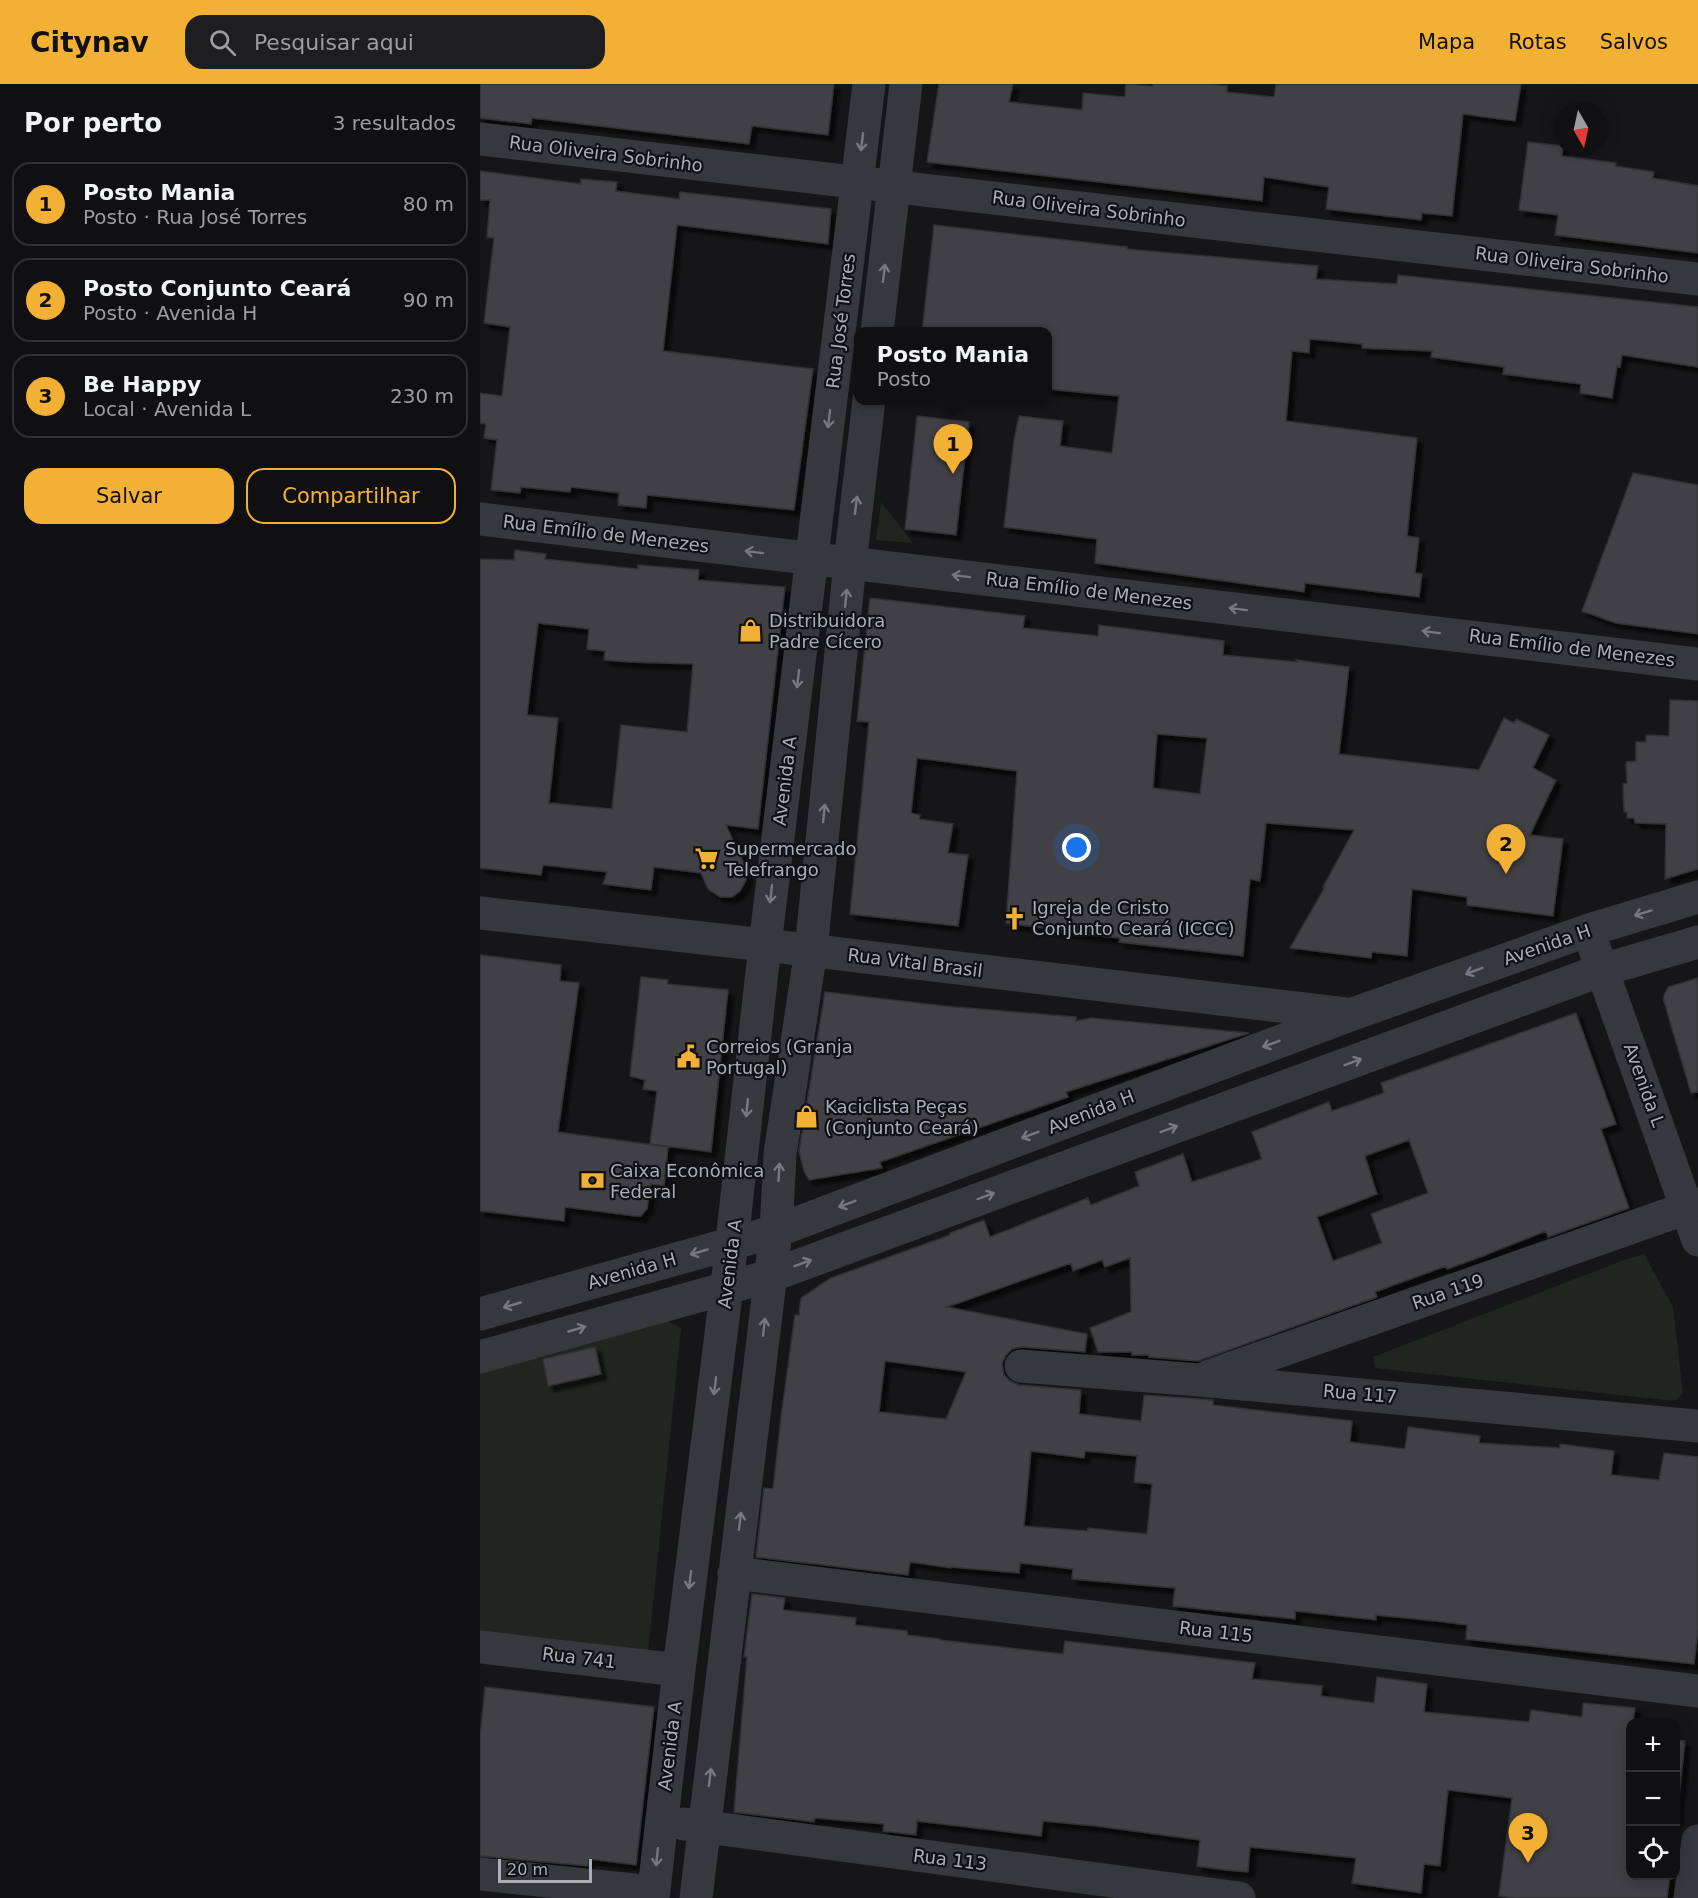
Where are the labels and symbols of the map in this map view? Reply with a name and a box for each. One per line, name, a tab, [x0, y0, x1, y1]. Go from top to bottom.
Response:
north arrow	[1554, 102, 1608, 156]
street label: Rua Oliveira Sobrinho	[508, 131, 704, 176]
one-way arrow	[857, 132, 868, 151]
street label: Rua Oliveira Sobrinho	[991, 186, 1187, 231]
street label: Rua Oliveira Sobrinho	[1474, 242, 1670, 287]
street label: Rua José Torres	[822, 252, 859, 390]
one-way arrow	[879, 264, 890, 284]
one-way arrow	[823, 409, 834, 429]
pin: 1	[934, 424, 972, 474]
one-way arrow	[851, 495, 862, 515]
street label: Rua Emílio de Menezes	[502, 510, 710, 557]
one-way arrow	[745, 546, 764, 557]
street label: Rua Emílio de Menezes	[985, 567, 1193, 614]
one-way arrow	[951, 570, 971, 581]
one-way arrow	[841, 588, 852, 608]
one-way arrow	[1228, 603, 1248, 614]
place label: Distribuidora Padre Cícero	[769, 610, 885, 652]
shop icon: Distribuidora Padre Cícero	[738, 618, 764, 644]
street label: Rua Emílio de Menezes	[1468, 624, 1676, 671]
one-way arrow	[1422, 626, 1442, 637]
one-way arrow	[792, 669, 803, 689]
street label: Avenida A	[769, 734, 800, 827]
one-way arrow	[819, 803, 830, 823]
pin: 2	[1486, 824, 1526, 874]
your location	[1062, 833, 1091, 862]
place label: Supermercado Telefrango	[724, 838, 856, 880]
supermarket icon: Supermercado Telefrango	[694, 846, 720, 872]
one-way arrow	[766, 883, 777, 903]
place label: Igreja de Cristo Conjunto Ceará (ICCC)	[1032, 897, 1234, 939]
church icon: Igreja de Cristo Conjunto Ceará (ICCC)	[1001, 905, 1027, 931]
one-way arrow	[1634, 908, 1653, 919]
street label: Avenida H	[1500, 920, 1593, 969]
street label: Rua Vital Brasil	[846, 944, 984, 981]
one-way arrow	[1465, 966, 1484, 977]
place label: Correios (Granja Portugal)	[706, 1036, 853, 1078]
one-way arrow	[1263, 1040, 1281, 1051]
street label: Avenida L	[1620, 1040, 1669, 1130]
public building icon: Correios (Granja Portugal)	[675, 1044, 701, 1070]
one-way arrow	[1343, 1055, 1361, 1066]
street label: Avenida H	[1045, 1085, 1137, 1138]
place label: Kaciclista Peças (Conjunto Ceará)	[825, 1096, 979, 1138]
one-way arrow	[741, 1098, 752, 1118]
shop icon: Kaciclista Peças (Conjunto Ceará)	[794, 1104, 820, 1130]
one-way arrow	[1160, 1122, 1178, 1133]
one-way arrow	[1021, 1130, 1040, 1141]
place label: Caixa Econômica Federal	[610, 1160, 764, 1202]
one-way arrow	[773, 1163, 784, 1183]
bank icon: Caixa Econômica Federal	[579, 1168, 605, 1194]
one-way arrow	[977, 1190, 995, 1201]
one-way arrow	[838, 1199, 857, 1210]
street label: Avenida A	[714, 1217, 745, 1310]
one-way arrow	[690, 1247, 709, 1258]
street label: Avenida H	[585, 1248, 679, 1293]
one-way arrow	[793, 1257, 812, 1268]
street label: Rua 119	[1409, 1270, 1486, 1314]
one-way arrow	[503, 1300, 522, 1311]
one-way arrow	[758, 1318, 769, 1338]
one-way arrow	[567, 1323, 586, 1335]
one-way arrow	[709, 1376, 720, 1396]
street label: Rua 117	[1322, 1380, 1398, 1407]
one-way arrow	[735, 1512, 746, 1531]
one-way arrow	[684, 1569, 695, 1589]
street label: Rua 115	[1178, 1617, 1254, 1646]
street label: Rua 741	[541, 1643, 617, 1672]
street label: Avenida A	[654, 1699, 685, 1792]
one-way arrow	[705, 1768, 716, 1788]
pin: 3	[1508, 1814, 1548, 1863]
street label: Rua 113	[912, 1845, 988, 1874]
one-way arrow	[651, 1846, 662, 1866]
scale bar	[498, 1856, 592, 1884]

